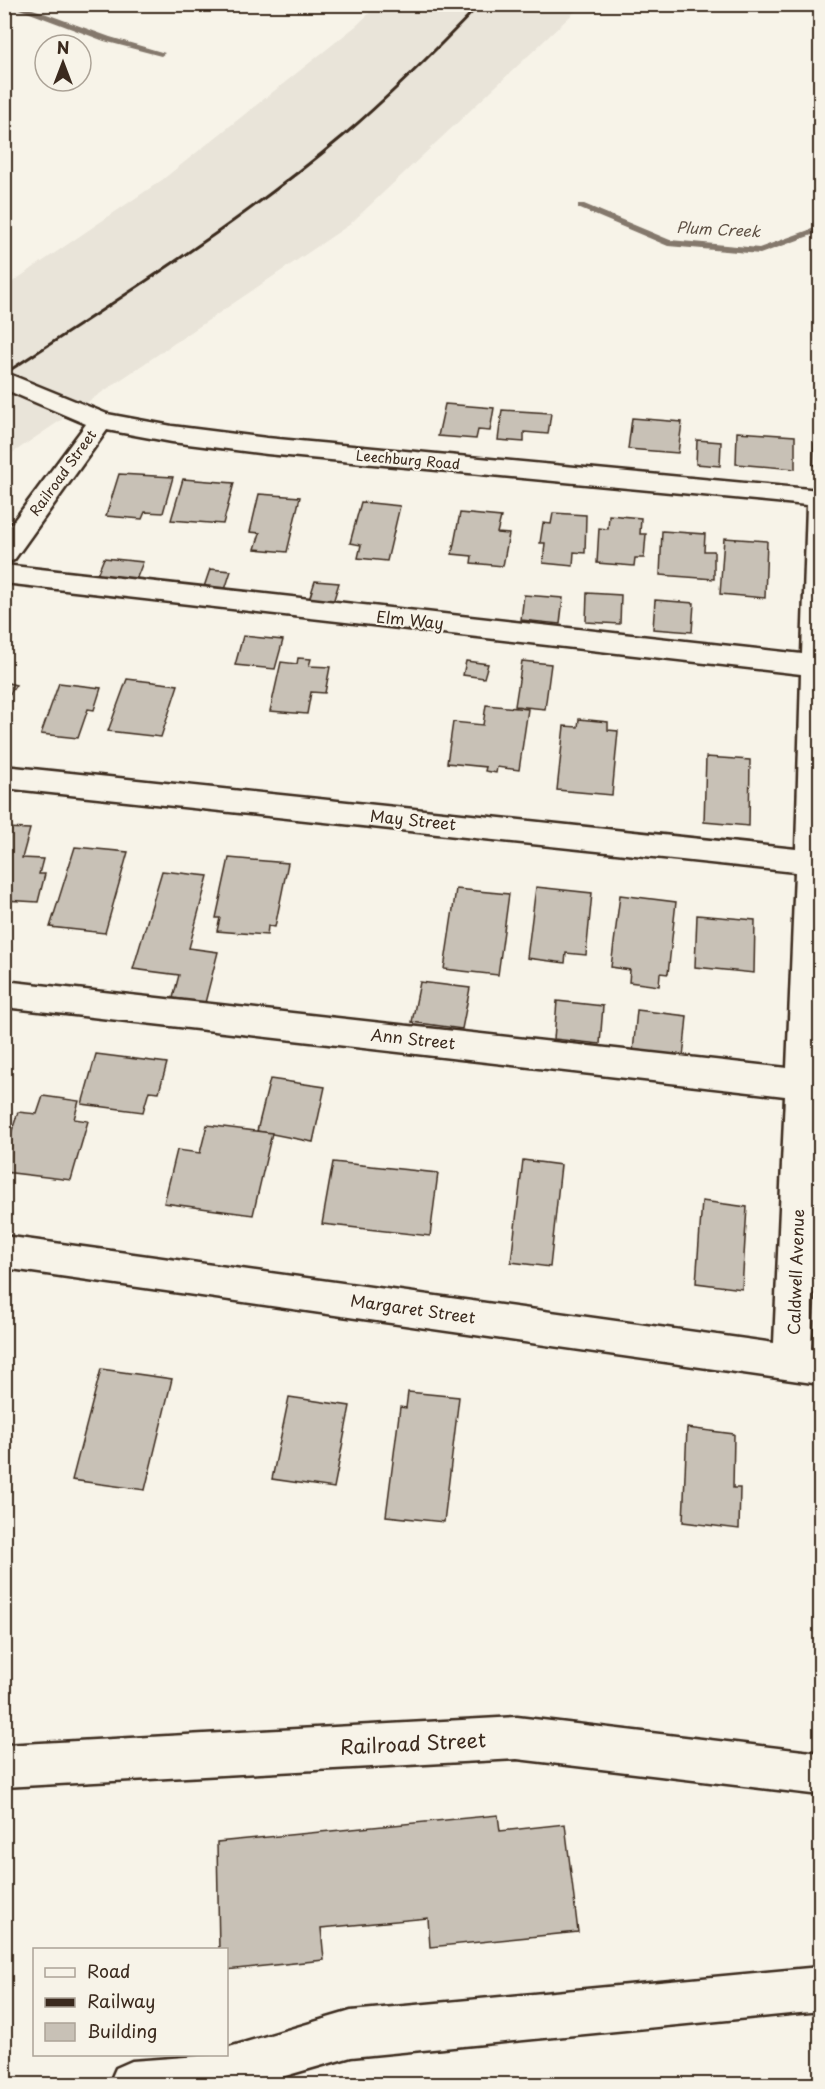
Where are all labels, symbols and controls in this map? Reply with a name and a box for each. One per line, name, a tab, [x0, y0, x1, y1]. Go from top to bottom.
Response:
north arrow	[33, 33, 93, 93]
text: N	[57, 35, 69, 59]
water label: Plum Creek	[675, 215, 762, 242]
street label: Railroad Street	[24, 425, 101, 520]
street label: Leechburg Road	[355, 444, 461, 475]
street label: Elm Way	[375, 604, 445, 634]
street label: May Street	[369, 803, 458, 835]
street label: Ann Street	[370, 1022, 457, 1054]
street label: Caldwell Avenue	[781, 1209, 809, 1335]
street label: Margaret Street	[349, 1287, 478, 1329]
street label: Railroad Street	[339, 1724, 487, 1762]
legend	[33, 1948, 228, 2056]
text: Road	[87, 1957, 131, 1984]
text: Railway	[87, 1987, 155, 2014]
text: Building	[87, 2017, 157, 2044]

